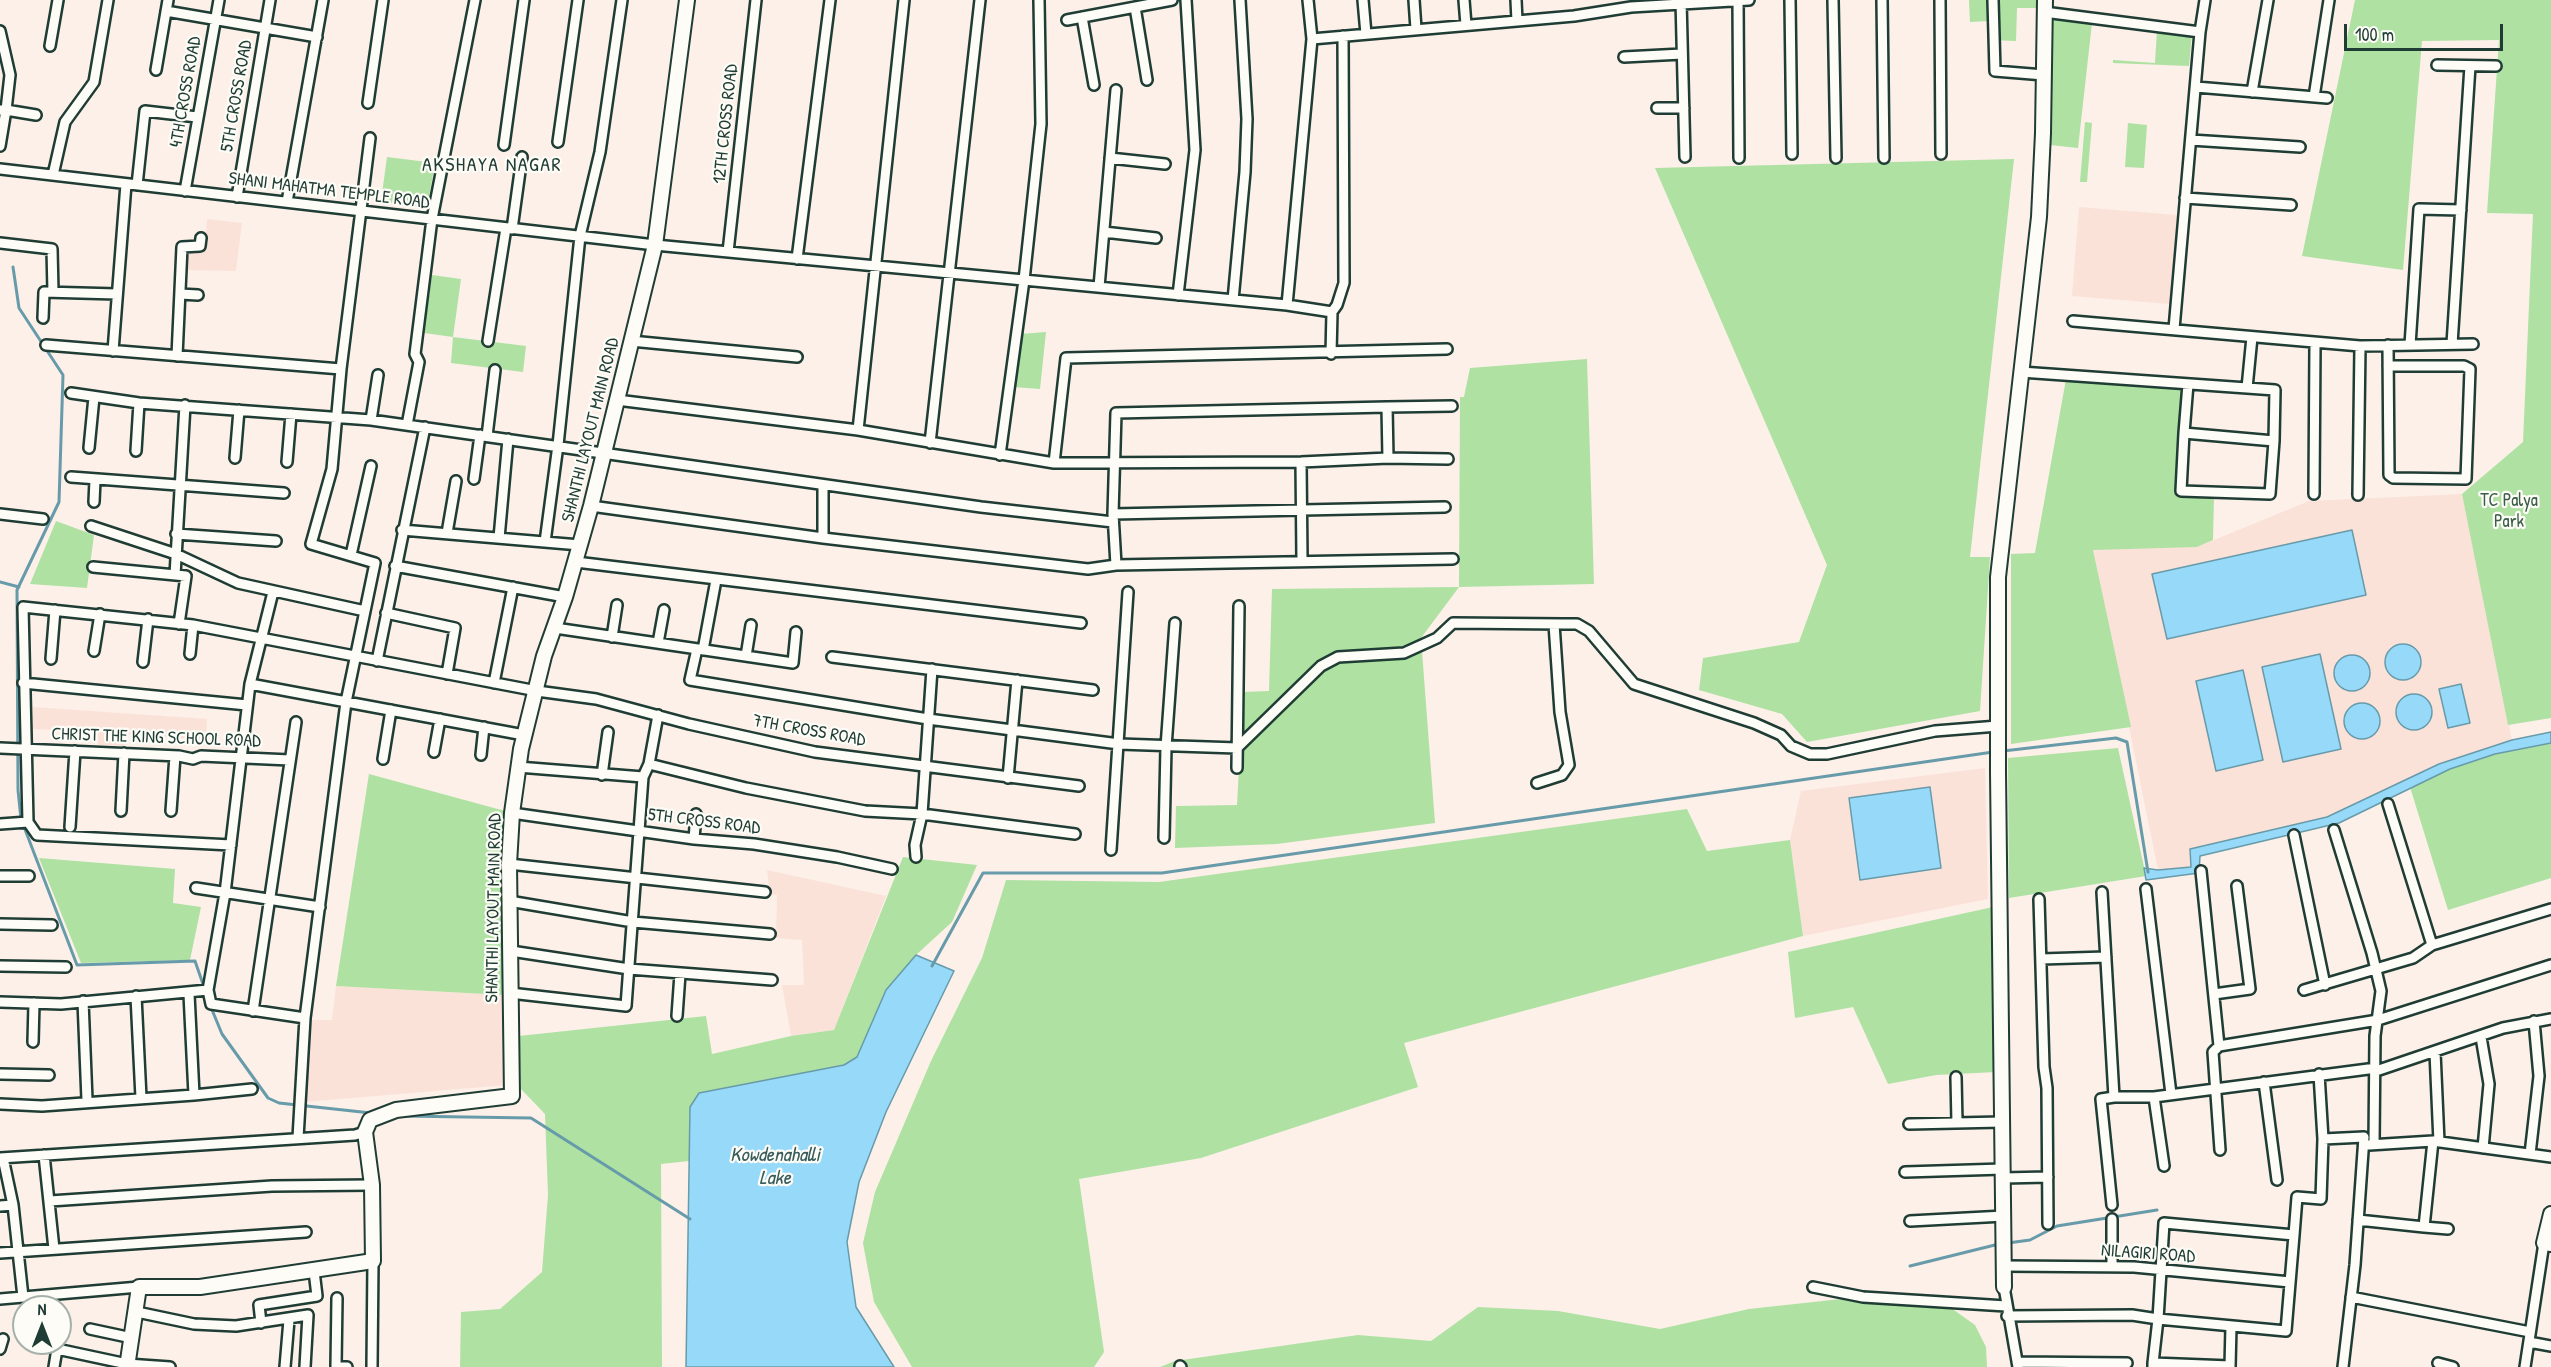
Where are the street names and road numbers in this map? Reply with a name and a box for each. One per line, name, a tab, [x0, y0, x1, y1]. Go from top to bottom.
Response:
street label: 4TH CROSS ROAD	[166, 35, 206, 149]
street label: 5TH CROSS ROAD	[217, 39, 257, 153]
street label: 12TH CROSS ROAD	[709, 63, 743, 185]
street label: SHANI MAHATMA TEMPLE ROAD	[227, 168, 431, 214]
street label: SHANTHI LAYOUT MAIN ROAD	[558, 336, 624, 524]
street label: 7TH CROSS ROAD	[751, 710, 867, 752]
street label: CHRIST THE KING SCHOOL ROAD	[51, 724, 261, 752]
street label: 5TH CROSS ROAD	[647, 804, 761, 840]
street label: SHANTHI LAYOUT MAIN ROAD	[482, 813, 506, 1003]
street label: NILAGIRI ROAD	[2100, 1240, 2196, 1268]

